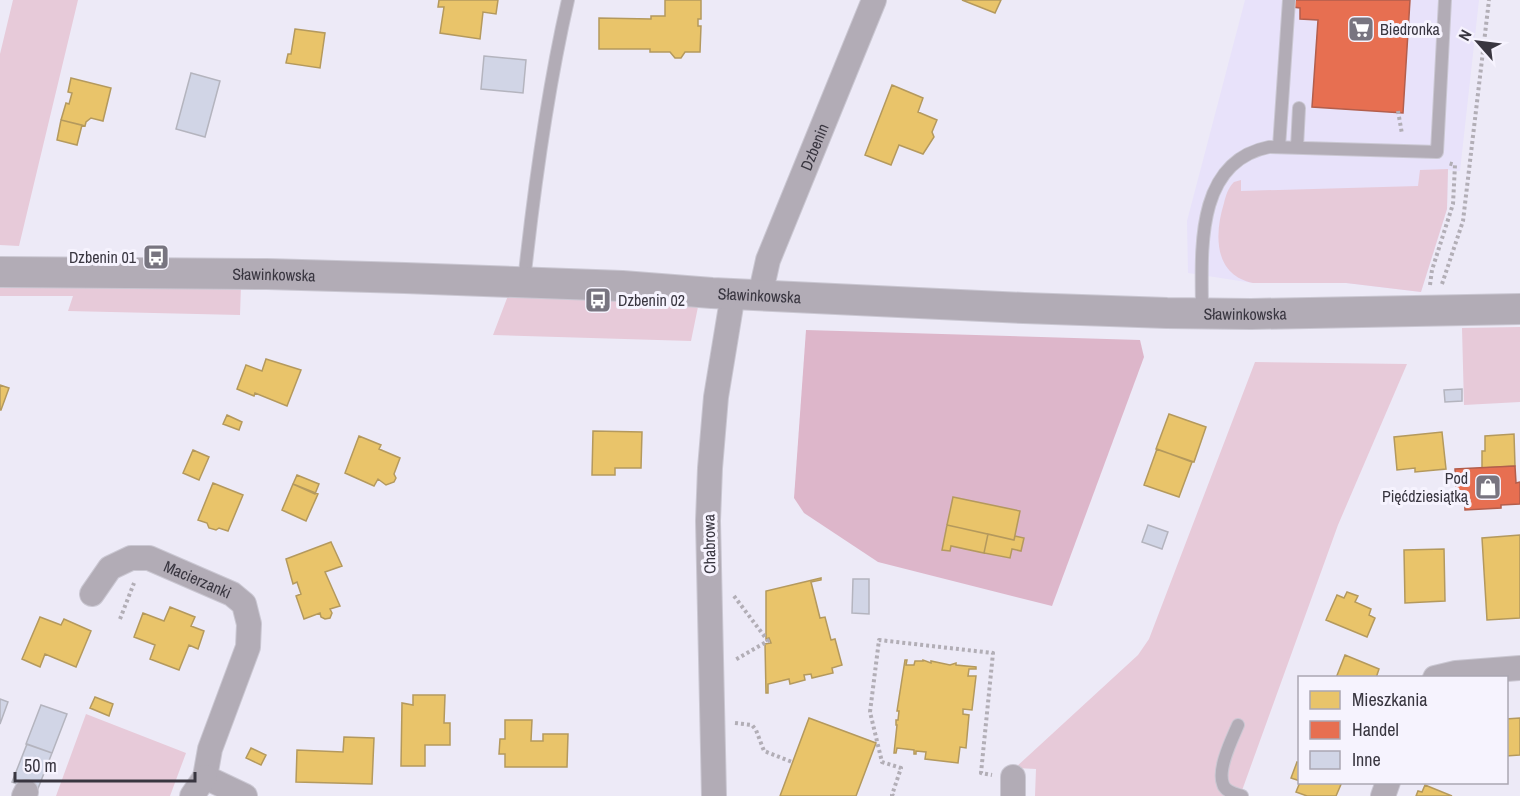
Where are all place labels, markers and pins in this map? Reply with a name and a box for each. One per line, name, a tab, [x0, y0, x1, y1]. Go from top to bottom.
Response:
supermarket icon: Biedronka	[1346, 14, 1376, 44]
place label: Biedronka	[1380, 18, 1441, 40]
bus stop icon: Dzbenin 01	[141, 242, 171, 272]
place label: Dzbenin 01	[69, 246, 137, 268]
bus stop icon: Dzbenin 02	[583, 285, 613, 315]
place label: Dzbenin 02	[618, 289, 685, 311]
place label: Pod Pięćdziesiątką	[1382, 467, 1469, 507]
shop icon: Pod Pięćdziesiątką	[1473, 472, 1503, 502]

